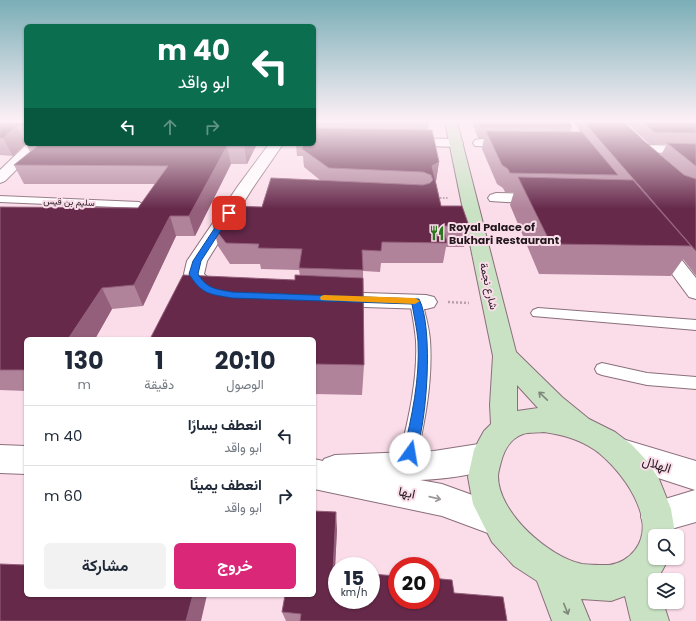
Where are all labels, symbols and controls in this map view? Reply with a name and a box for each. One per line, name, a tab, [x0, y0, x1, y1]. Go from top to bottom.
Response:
text: 40 m	[157, 31, 230, 70]
icon: left	[244, 40, 296, 92]
text: ابو واقد	[178, 69, 230, 94]
icon: left	[117, 116, 139, 138]
icon: ahead	[159, 116, 181, 138]
icon: right	[201, 116, 223, 138]
street label: سليم بن قيس	[43, 195, 95, 209]
pin	[212, 196, 246, 230]
icon: arrive	[218, 202, 240, 224]
place label: Royal Palace of Bukhari Restaurant	[449, 219, 560, 248]
restaurant icon: Royal Palace of Bukhari Restaurant	[428, 224, 446, 242]
street label: شارع نجمة	[476, 261, 502, 311]
text: 130	[65, 344, 104, 377]
text: 1	[155, 344, 164, 377]
text: 20:10	[215, 344, 276, 377]
text: m	[77, 375, 91, 394]
text: دقيقة	[144, 375, 174, 394]
text: الوصول	[226, 375, 264, 394]
one-way arrow	[538, 391, 548, 400]
text: انعطف يسارًا	[188, 414, 262, 435]
text: 40 m	[44, 425, 82, 446]
icon: left	[274, 425, 296, 447]
position arrow	[389, 432, 431, 474]
text: ابو واقد	[224, 438, 262, 457]
street label: الهلال	[640, 451, 674, 478]
text: انعطف يمينًا	[190, 474, 262, 495]
street label: ابها	[397, 481, 417, 504]
text: 60 m	[44, 485, 82, 506]
icon: right	[274, 485, 296, 507]
one-way arrow	[428, 494, 441, 502]
text: ابو واقد	[224, 498, 262, 517]
map controls	[648, 529, 684, 609]
button: search	[648, 529, 684, 565]
button: مشاركة	[44, 543, 166, 589]
button: خروج	[174, 543, 296, 589]
speed limit sign: 20	[388, 557, 440, 609]
text: 15	[344, 564, 364, 592]
button: layers	[648, 573, 684, 609]
text: km/h	[341, 585, 367, 600]
one-way arrow	[562, 602, 570, 614]

